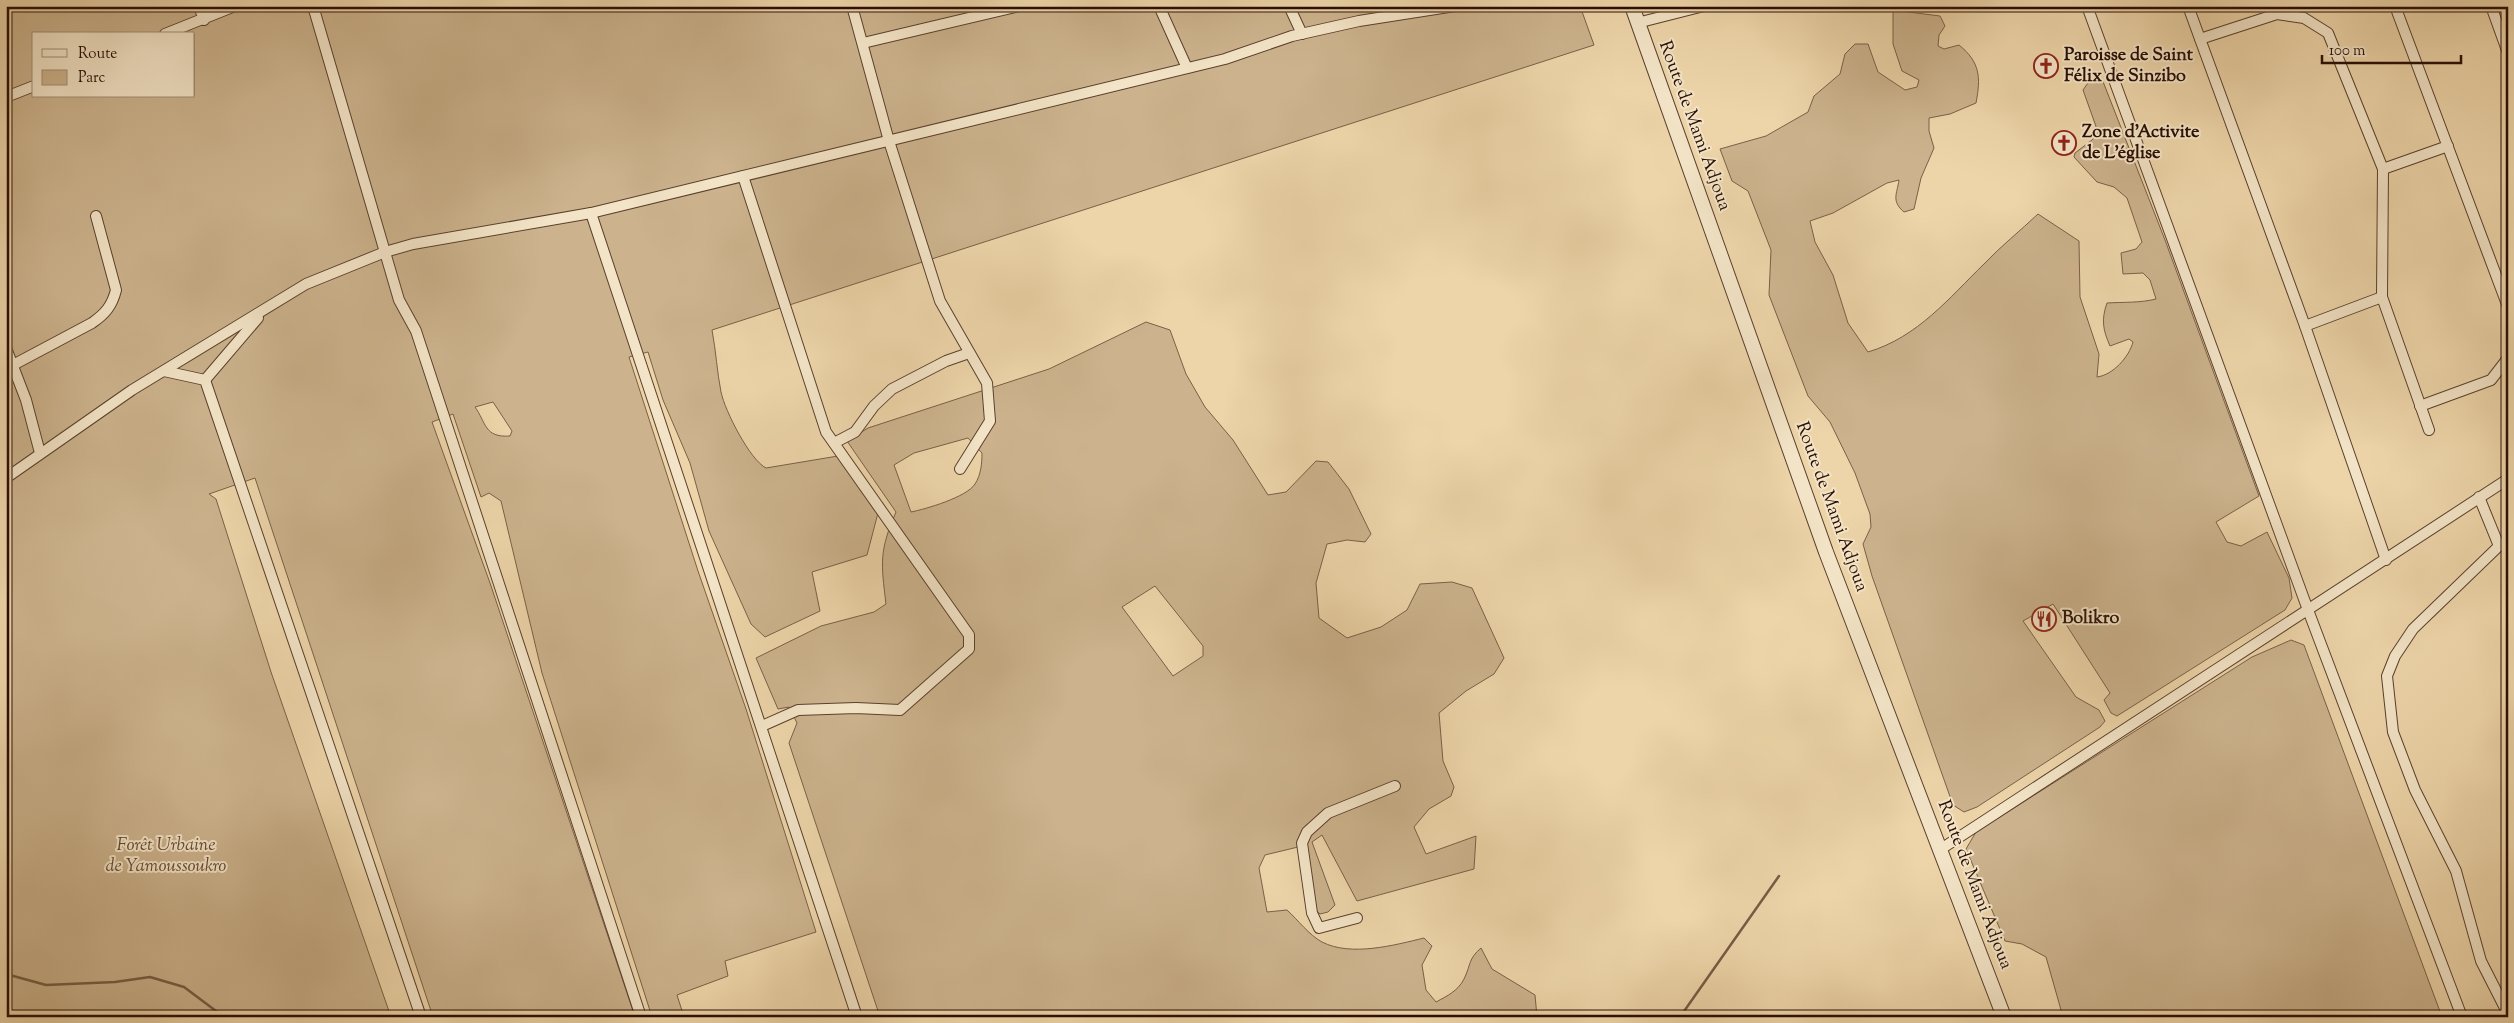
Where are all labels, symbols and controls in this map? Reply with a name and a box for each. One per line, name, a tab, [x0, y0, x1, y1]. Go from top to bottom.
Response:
legend	[32, 32, 195, 98]
scale bar	[2322, 32, 2460, 64]
street label: Route de Mami Adjoua	[1651, 37, 1737, 215]
text: 100 m	[2329, 41, 2366, 62]
place label: Paroisse de Saint Félix de Sinzibo	[2064, 43, 2194, 90]
text: Route	[78, 44, 117, 65]
church icon: Paroisse de Saint Félix de Sinzibo	[2033, 53, 2059, 79]
text: Parc	[78, 68, 106, 89]
place label: Zone d'Activite de L'église	[2082, 120, 2200, 167]
church icon: Zone d'Activite de L'église	[2051, 130, 2077, 156]
street label: Route de Mami Adjoua	[1788, 418, 1874, 596]
restaurant icon: Bolikro	[2031, 606, 2057, 632]
place label: Bolikro	[2062, 606, 2119, 632]
street label: Route de Mami Adjoua	[1930, 797, 2018, 973]
park label: Forêt Urbaine de Yamoussoukro	[106, 833, 226, 880]

